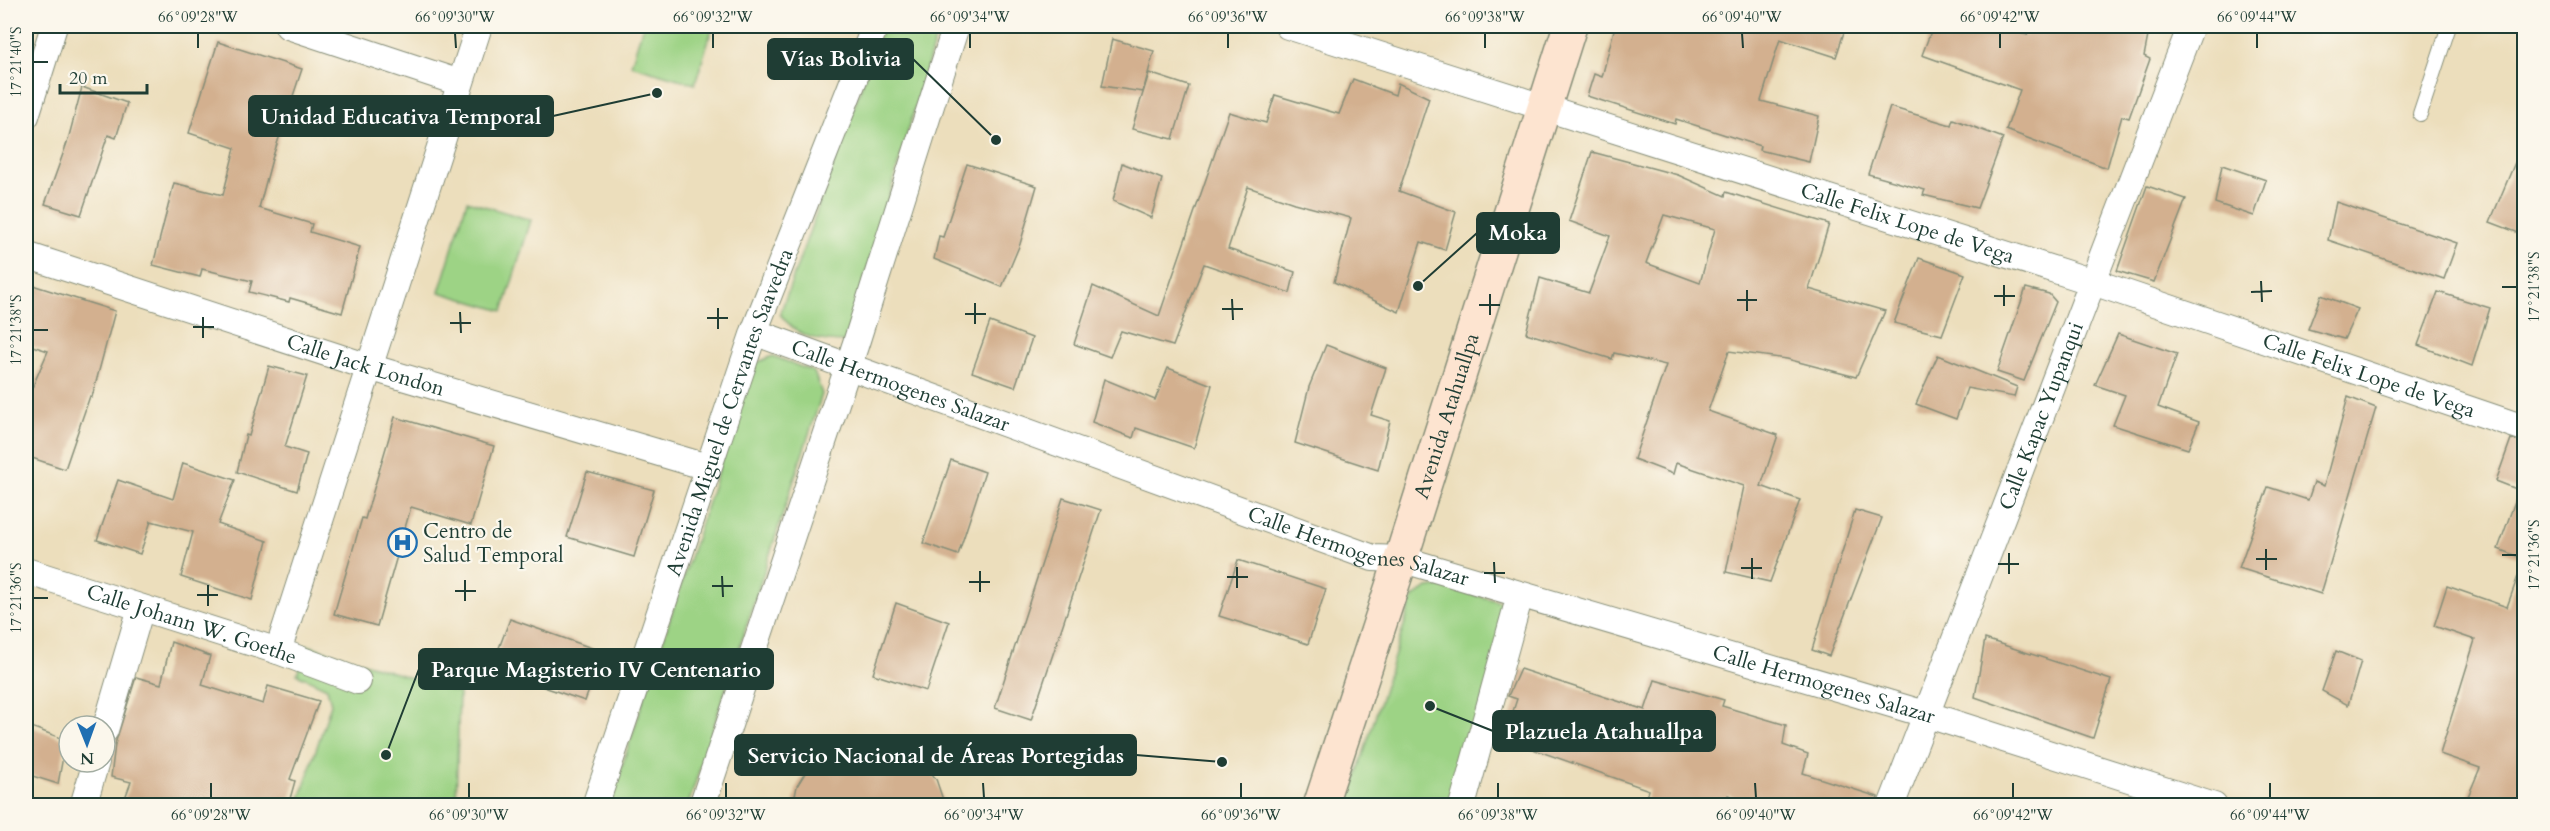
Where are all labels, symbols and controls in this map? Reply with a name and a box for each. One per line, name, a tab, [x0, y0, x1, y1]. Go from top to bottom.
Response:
text: 66°09'28"W	[158, 7, 238, 27]
text: 66°09'30"W	[415, 7, 495, 27]
text: 66°09'32"W	[673, 7, 753, 27]
text: 66°09'34"W	[930, 7, 1010, 27]
text: 66°09'36"W	[1188, 7, 1268, 27]
text: 66°09'38"W	[1445, 7, 1525, 27]
text: 66°09'40"W	[1702, 7, 1782, 27]
text: 66°09'42"W	[1960, 7, 2040, 27]
text: 66°09'44"W	[2217, 7, 2297, 27]
text: 17°21'40"S	[6, 27, 26, 97]
callout: Vías Bolivia	[768, 39, 913, 79]
text: Vías Bolivia	[780, 44, 902, 74]
scale bar	[60, 57, 147, 95]
text: 20 m	[69, 66, 108, 91]
callout: Unidad Educativa Temporal	[249, 96, 553, 136]
text: Unidad Educativa Temporal	[261, 102, 542, 132]
street label: Calle Felix Lope de Vega	[1797, 175, 2018, 271]
callout: Moka	[1477, 213, 1559, 253]
text: Moka	[1489, 218, 1548, 248]
street label: Avenida Miguel de Cervantes Saavedra	[659, 244, 800, 580]
text: 17°21'38"S	[2524, 252, 2544, 322]
text: 17°21'38"S	[6, 295, 26, 365]
street label: Calle Kapac Yupanqui	[1992, 318, 2090, 514]
street label: Calle Felix Lope de Vega	[2259, 326, 2479, 425]
street label: Calle Jack London	[283, 327, 448, 403]
street label: Avenida Atahuallpa	[1406, 329, 1486, 503]
street label: Calle Hermogenes Salazar	[787, 332, 1014, 439]
street label: Calle Hermogenes Salazar	[1244, 499, 1473, 593]
place label: Centro de Salud Temporal	[423, 517, 564, 570]
text: 17°21'36"S	[2524, 520, 2544, 590]
hospital icon: Centro de Salud Temporal	[386, 527, 418, 559]
text: 17°21'36"S	[6, 563, 26, 633]
street label: Calle Johann W. Goethe	[83, 577, 301, 671]
street label: Calle Hermogenes Salazar	[1709, 637, 1939, 731]
callout: Parque Magisterio IV Centenario	[419, 649, 773, 689]
text: Parque Magisterio IV Centenario	[431, 655, 761, 685]
callout: Plazuela Atahuallpa	[1493, 711, 1715, 751]
north arrow	[57, 714, 117, 774]
text: Plazuela Atahuallpa	[1505, 717, 1703, 747]
callout: Servicio Nacional de Áreas Portegidas	[735, 735, 1136, 775]
text: Servicio Nacional de Áreas Portegidas	[748, 741, 1124, 771]
text: N	[80, 747, 94, 769]
text: 66°09'28"W	[171, 805, 251, 825]
text: 66°09'30"W	[429, 805, 509, 825]
text: 66°09'32"W	[686, 805, 766, 825]
text: 66°09'34"W	[944, 805, 1024, 825]
text: 66°09'36"W	[1201, 805, 1281, 825]
text: 66°09'38"W	[1458, 805, 1538, 825]
text: 66°09'40"W	[1716, 805, 1796, 825]
text: 66°09'42"W	[1973, 805, 2053, 825]
text: 66°09'44"W	[2230, 805, 2310, 825]

